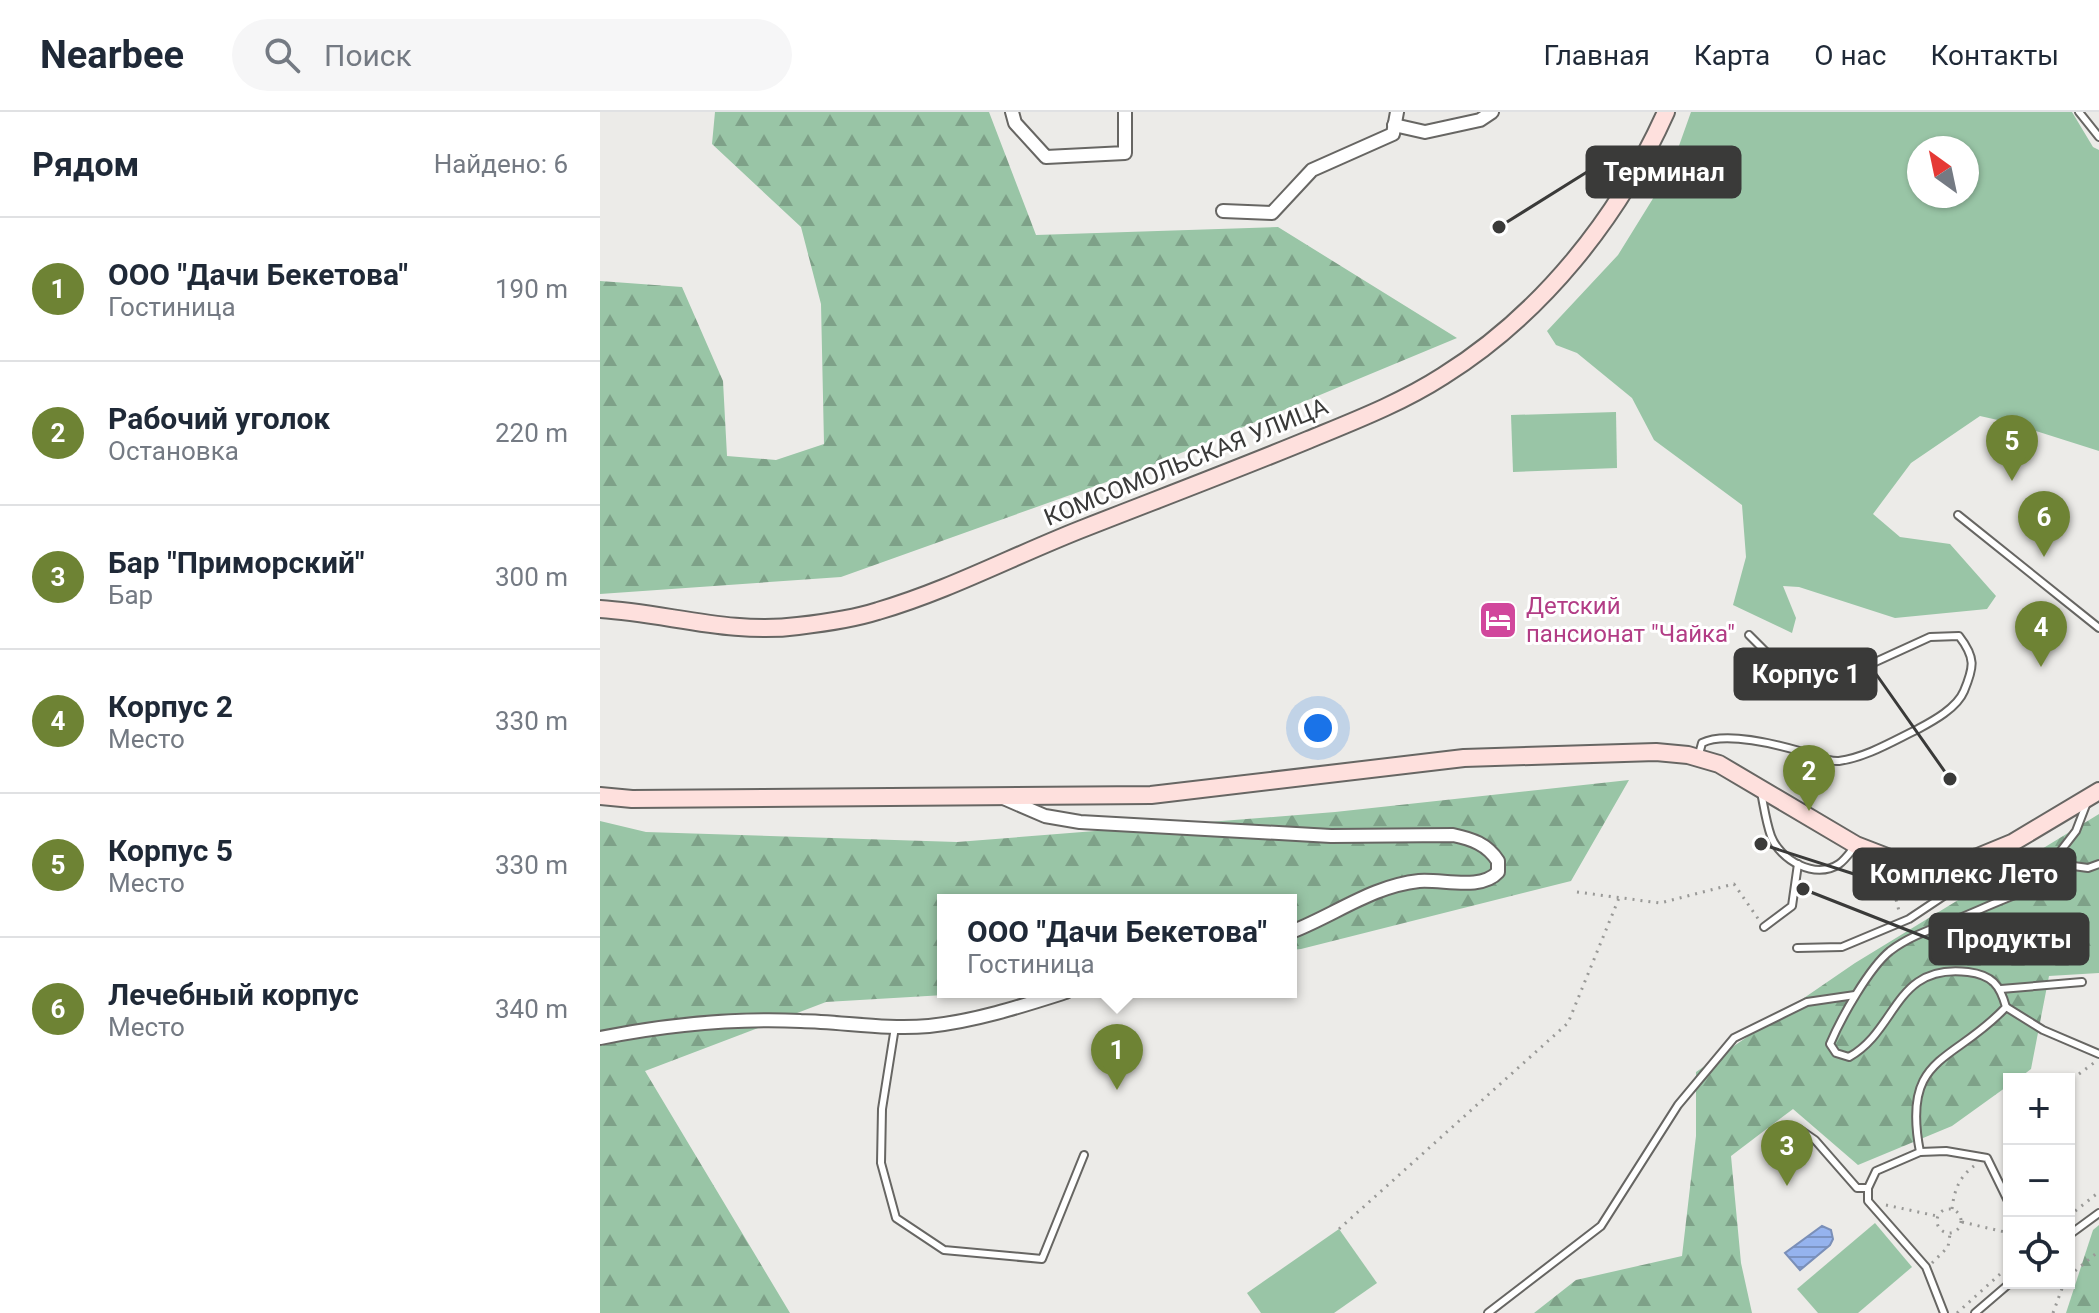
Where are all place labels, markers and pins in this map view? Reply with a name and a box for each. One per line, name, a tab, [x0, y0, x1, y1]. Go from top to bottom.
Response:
callout: Терминал	[1587, 147, 1740, 197]
pin: 5	[1986, 415, 2038, 481]
pin: 6	[2018, 491, 2070, 557]
place label: Детский пансионат "Чайка"	[1526, 592, 1735, 648]
hotel icon: Детский пансионат "Чайка"	[1477, 599, 1519, 641]
pin: 4	[2015, 601, 2067, 667]
callout: Корпус 1	[1735, 649, 1876, 699]
pin: 2	[1783, 745, 1835, 811]
callout: Комплекс Лето	[1854, 849, 2075, 899]
callout: Продукты	[1930, 914, 2088, 964]
pin: 1	[1091, 1024, 1143, 1090]
pin: 3	[1761, 1120, 1813, 1186]

